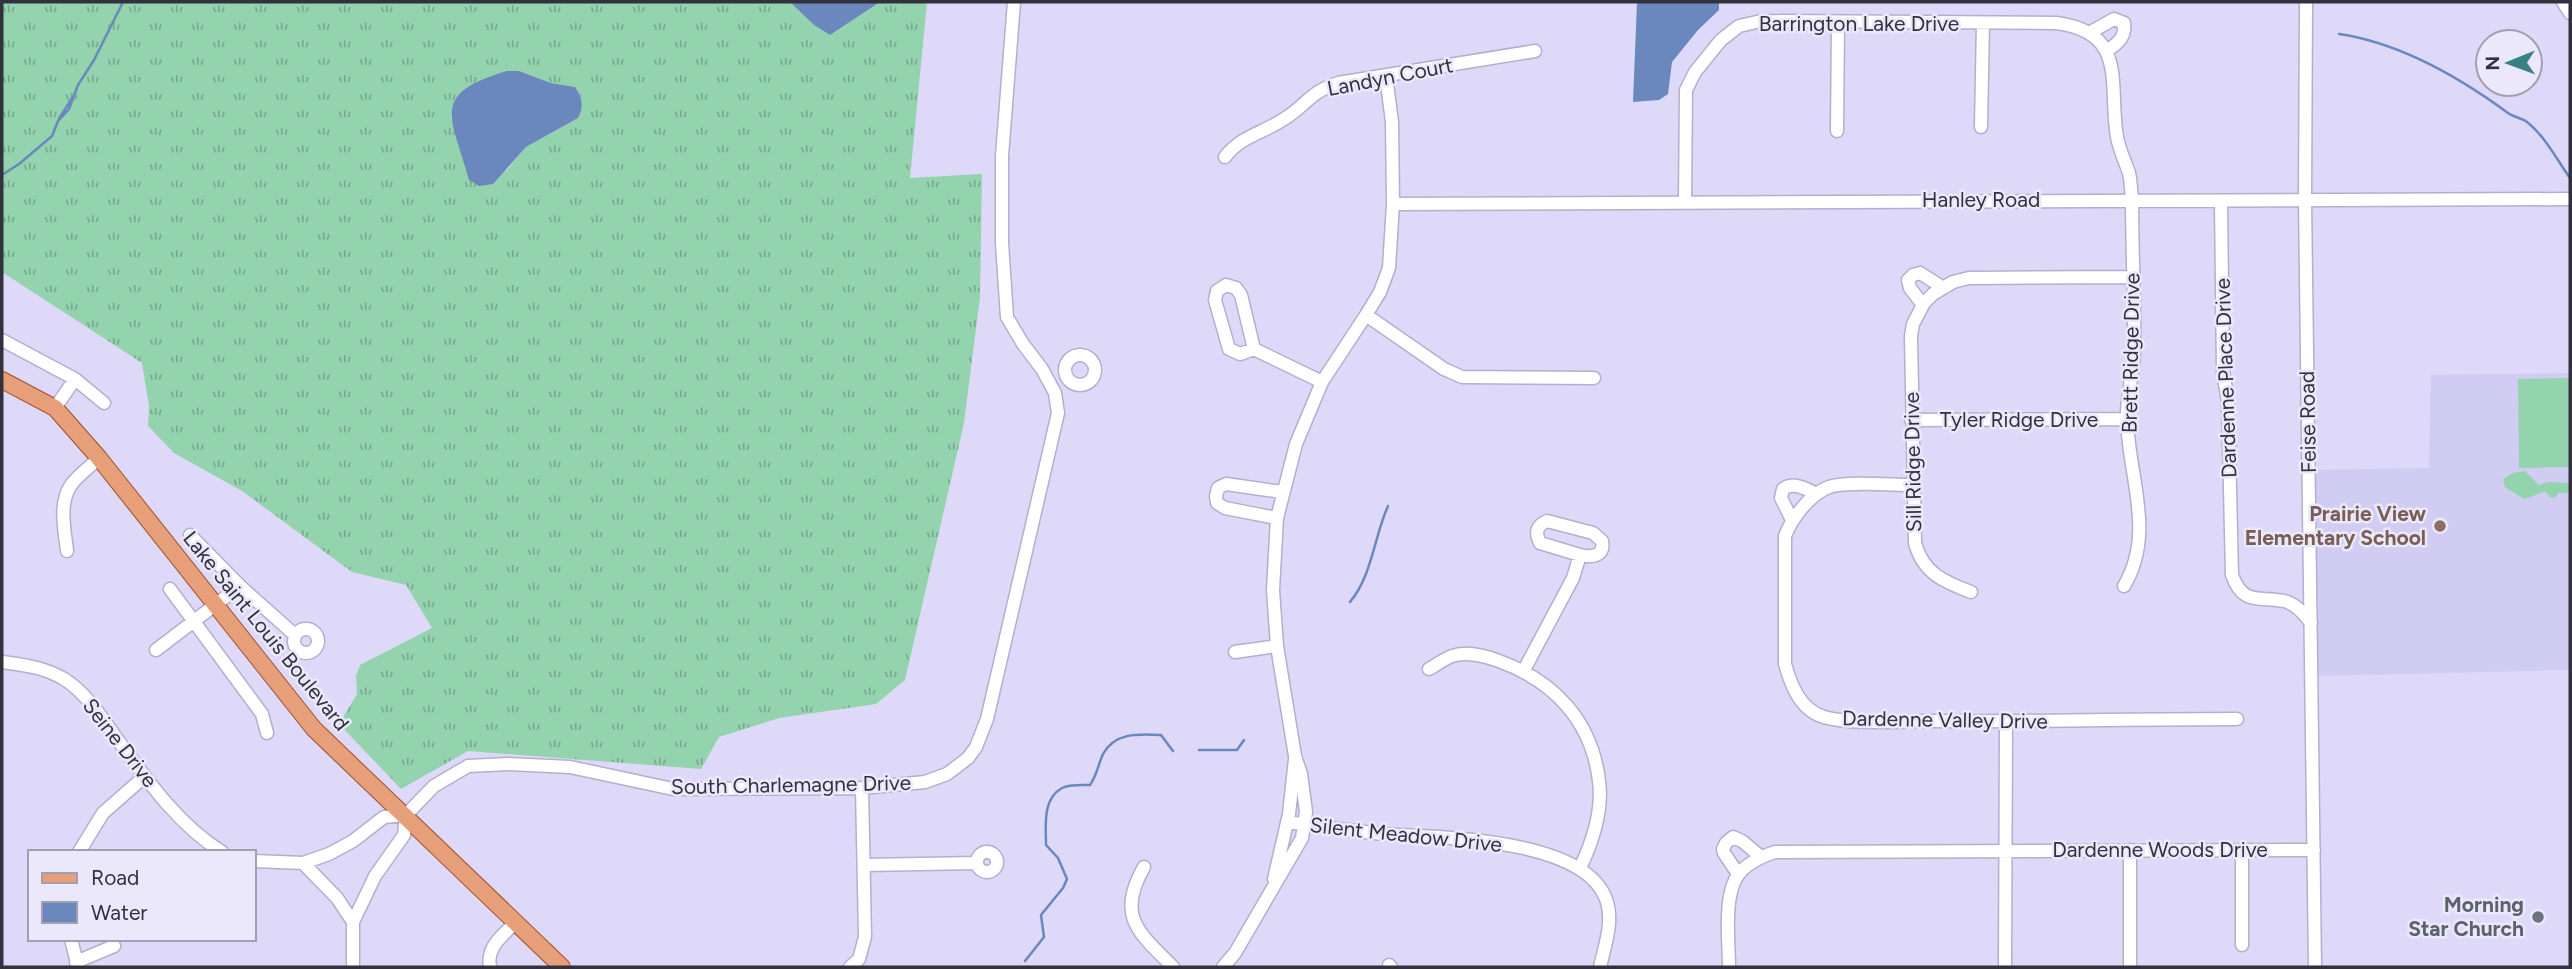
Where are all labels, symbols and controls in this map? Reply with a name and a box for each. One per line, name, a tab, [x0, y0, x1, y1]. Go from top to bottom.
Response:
street label: Barrington Lake Drive	[1759, 11, 1959, 36]
north arrow	[2474, 28, 2544, 98]
street label: Landyn Court	[1325, 52, 1455, 101]
text: N	[2481, 56, 2504, 71]
street label: Hanley Road	[1922, 187, 2040, 212]
street label: Brett Ridge Drive	[2117, 273, 2144, 433]
street label: Dardenne Place Drive	[2210, 278, 2241, 478]
street label: Feise Road	[2294, 371, 2321, 473]
street label: Sill Ridge Drive	[1899, 392, 1926, 532]
street label: Tyler Ridge Drive	[1940, 407, 2098, 432]
place label: Prairie View Elementary School	[2245, 501, 2426, 550]
marker: Prairie View Elementary School	[2432, 518, 2448, 534]
street label: Lake Saint Louis Boulevard	[178, 526, 355, 736]
street label: Seine Drive	[78, 693, 163, 792]
street label: Dardenne Valley Drive	[1842, 705, 2048, 734]
street label: South Charlemagne Drive	[671, 770, 911, 799]
street label: Silent Meadow Drive	[1309, 812, 1503, 857]
street label: Dardenne Woods Drive	[2052, 837, 2268, 862]
legend	[28, 850, 256, 941]
text: Road	[91, 865, 139, 890]
place label: Morning Star Church	[2408, 892, 2524, 941]
text: Water	[91, 900, 147, 925]
marker: Morning Star Church	[2530, 909, 2546, 925]

